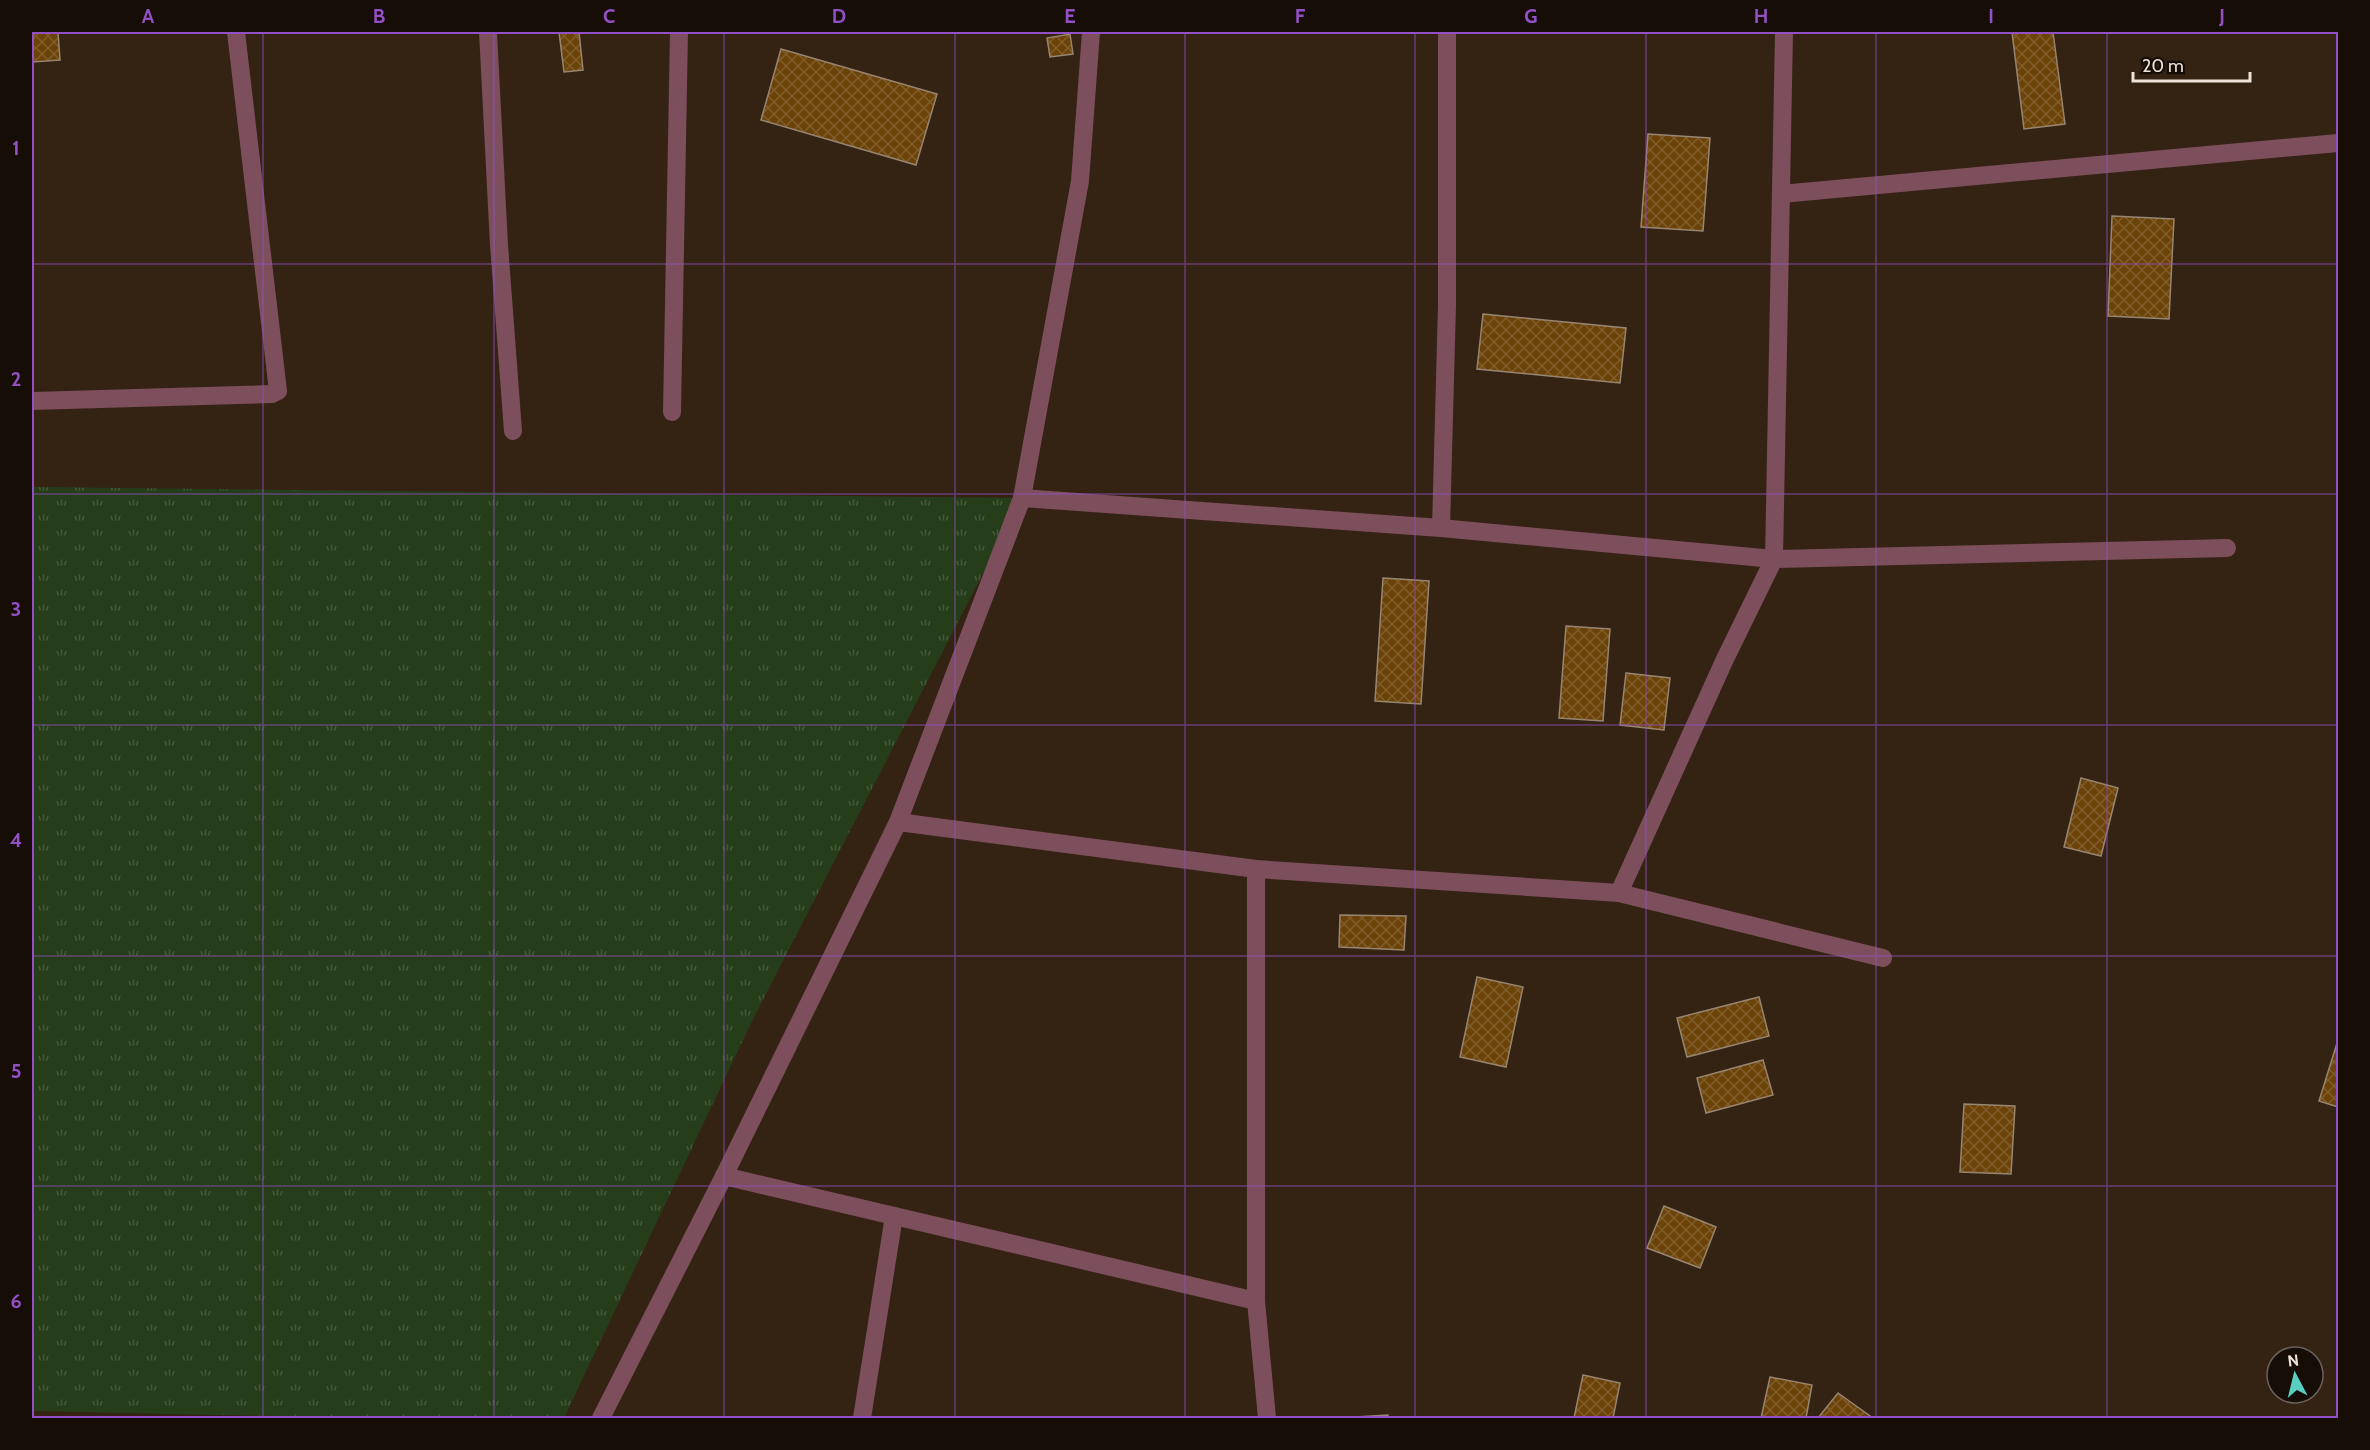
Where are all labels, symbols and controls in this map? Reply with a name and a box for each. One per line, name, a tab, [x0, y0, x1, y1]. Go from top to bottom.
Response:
text: A	[142, 4, 155, 28]
text: B	[373, 4, 385, 28]
text: C	[603, 4, 615, 28]
text: D	[832, 4, 846, 28]
text: E	[1064, 4, 1076, 28]
text: F	[1295, 4, 1306, 28]
text: G	[1524, 4, 1538, 28]
text: H	[1754, 4, 1768, 28]
text: I	[1988, 4, 1994, 28]
text: J	[2218, 4, 2225, 28]
scale bar	[2133, 45, 2250, 83]
text: 20 m	[2142, 55, 2184, 77]
text: 1	[12, 136, 20, 160]
text: 2	[11, 367, 21, 391]
text: 3	[11, 597, 21, 621]
text: 4	[10, 828, 22, 852]
text: 5	[11, 1059, 21, 1083]
text: 6	[10, 1289, 22, 1313]
north arrow	[2265, 1345, 2325, 1405]
text: N	[2286, 1350, 2300, 1371]

